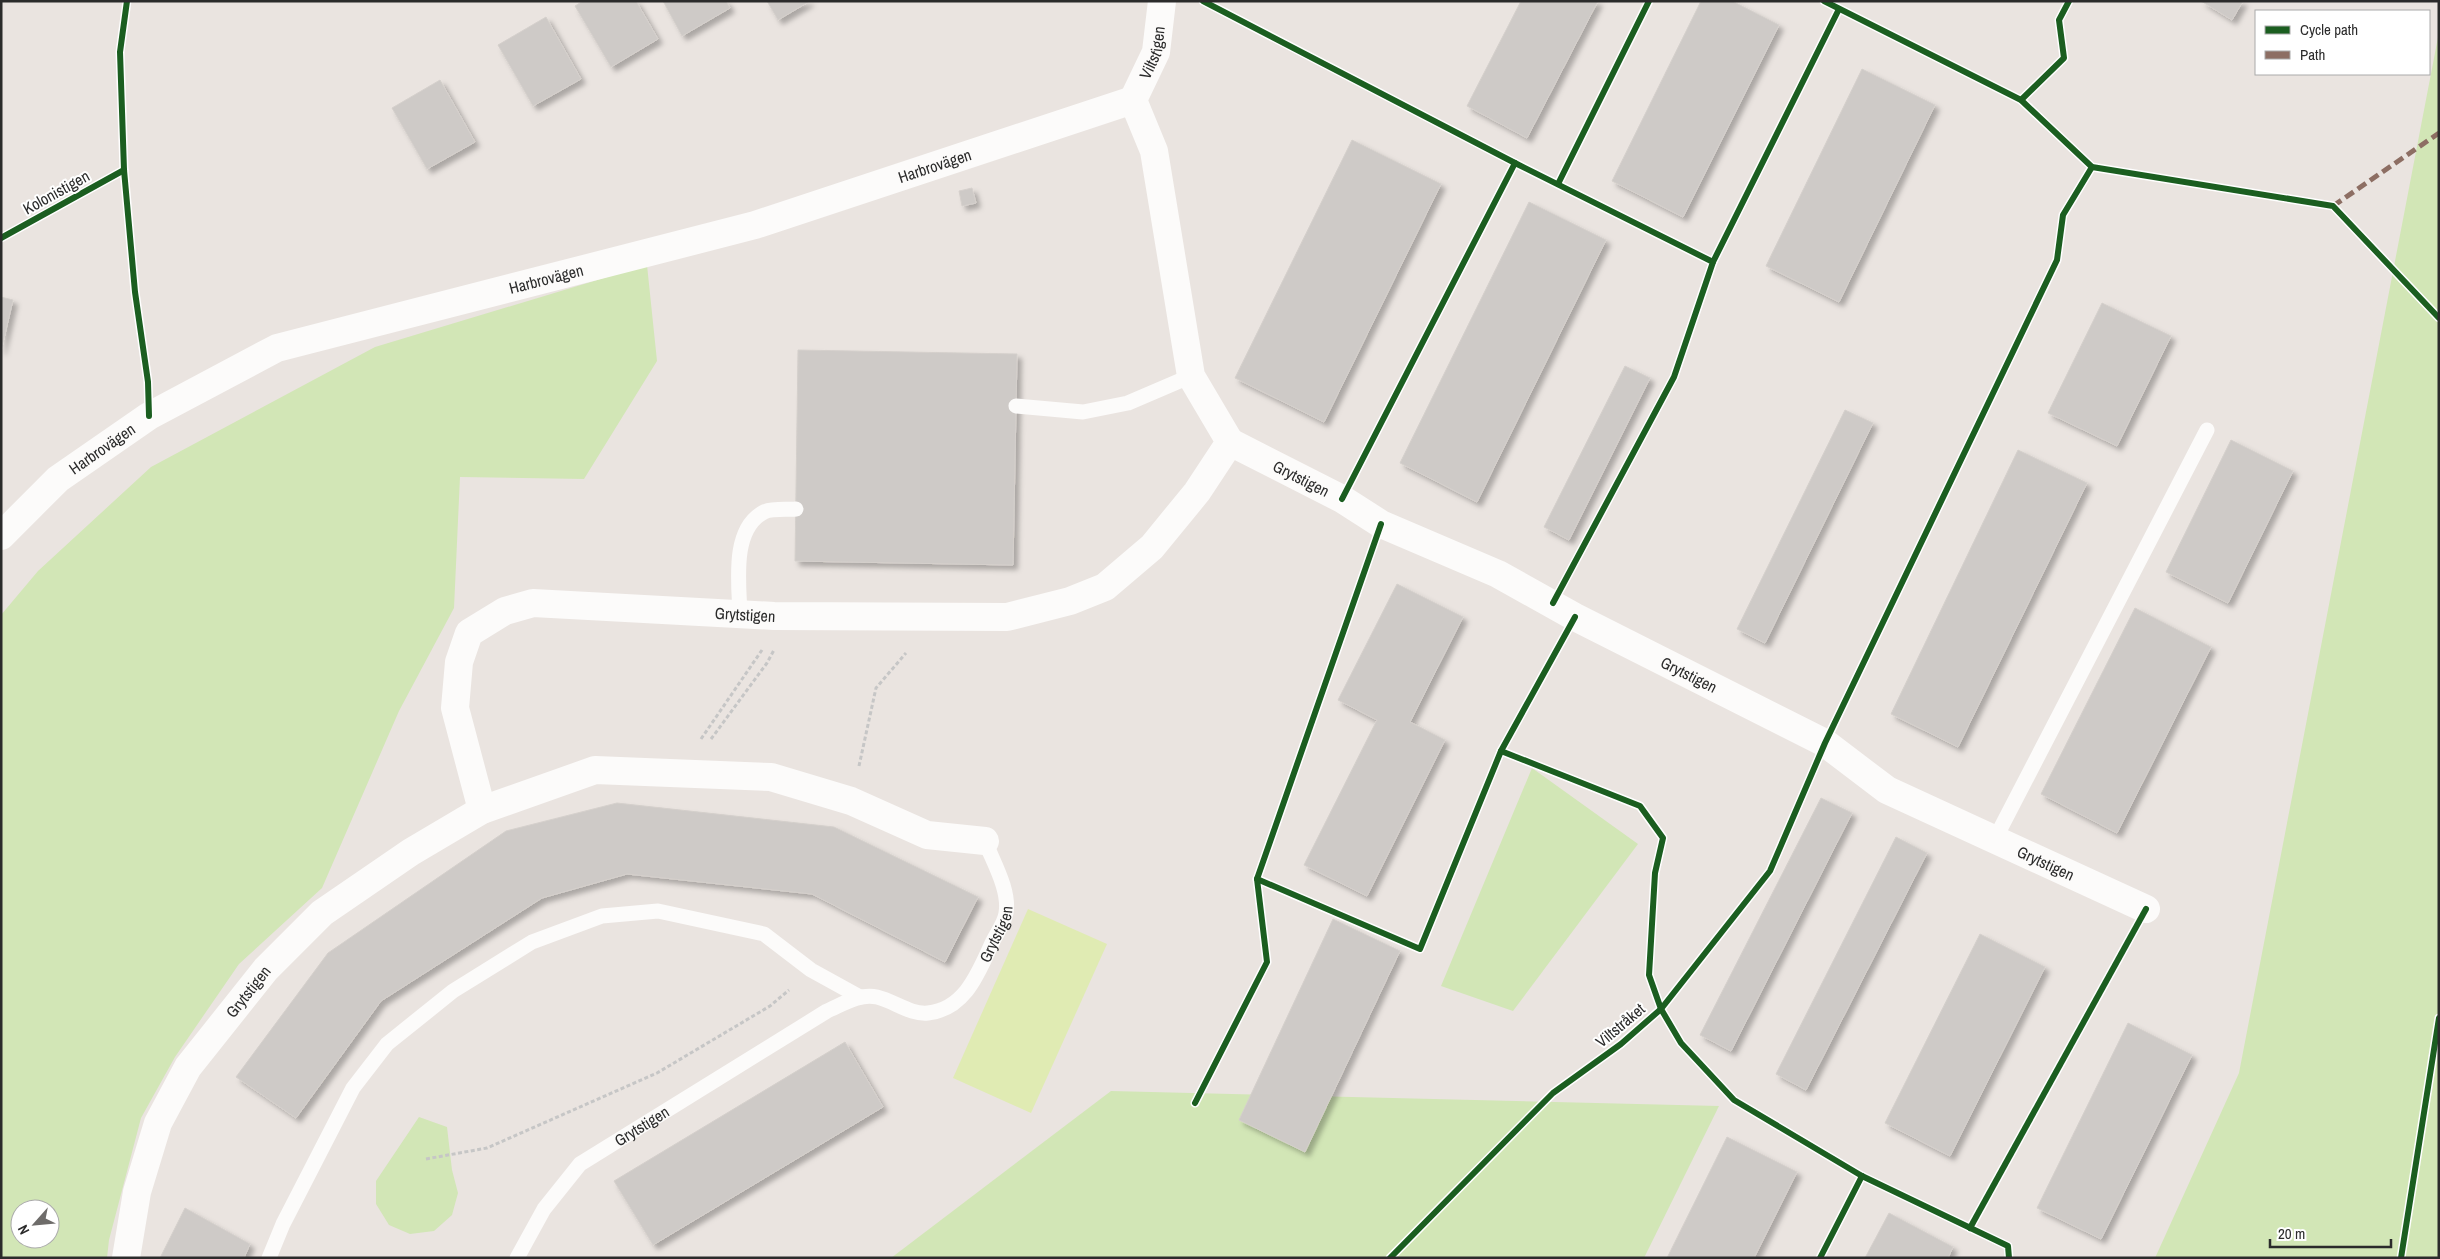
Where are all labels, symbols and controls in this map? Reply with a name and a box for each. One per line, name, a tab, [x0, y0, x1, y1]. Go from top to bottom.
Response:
legend	[2255, 10, 2430, 75]
text: Cycle path	[2300, 19, 2358, 40]
street label: Viltstigen	[1134, 25, 1170, 83]
text: Path	[2300, 44, 2325, 65]
street label: Harbrovägen	[895, 143, 974, 188]
street label: Kolonistigen	[19, 165, 93, 219]
street label: Harbrovägen	[507, 259, 585, 299]
street label: Harbrovägen	[64, 418, 139, 479]
street label: Grytstigen	[1269, 455, 1333, 502]
street label: Grytstigen	[714, 602, 776, 627]
street label: Grytstigen	[1657, 651, 1721, 698]
street label: Grytstigen	[2014, 840, 2078, 886]
street label: Grytstigen	[974, 905, 1018, 966]
street label: Grytstigen	[221, 961, 276, 1022]
street label: Viltstråket	[1591, 998, 1650, 1052]
street label: Grytstigen	[610, 1101, 673, 1151]
north arrow	[10, 1199, 60, 1249]
scale bar	[2270, 1216, 2391, 1248]
text: N	[14, 1222, 33, 1238]
text: 20 m	[2278, 1223, 2305, 1244]

